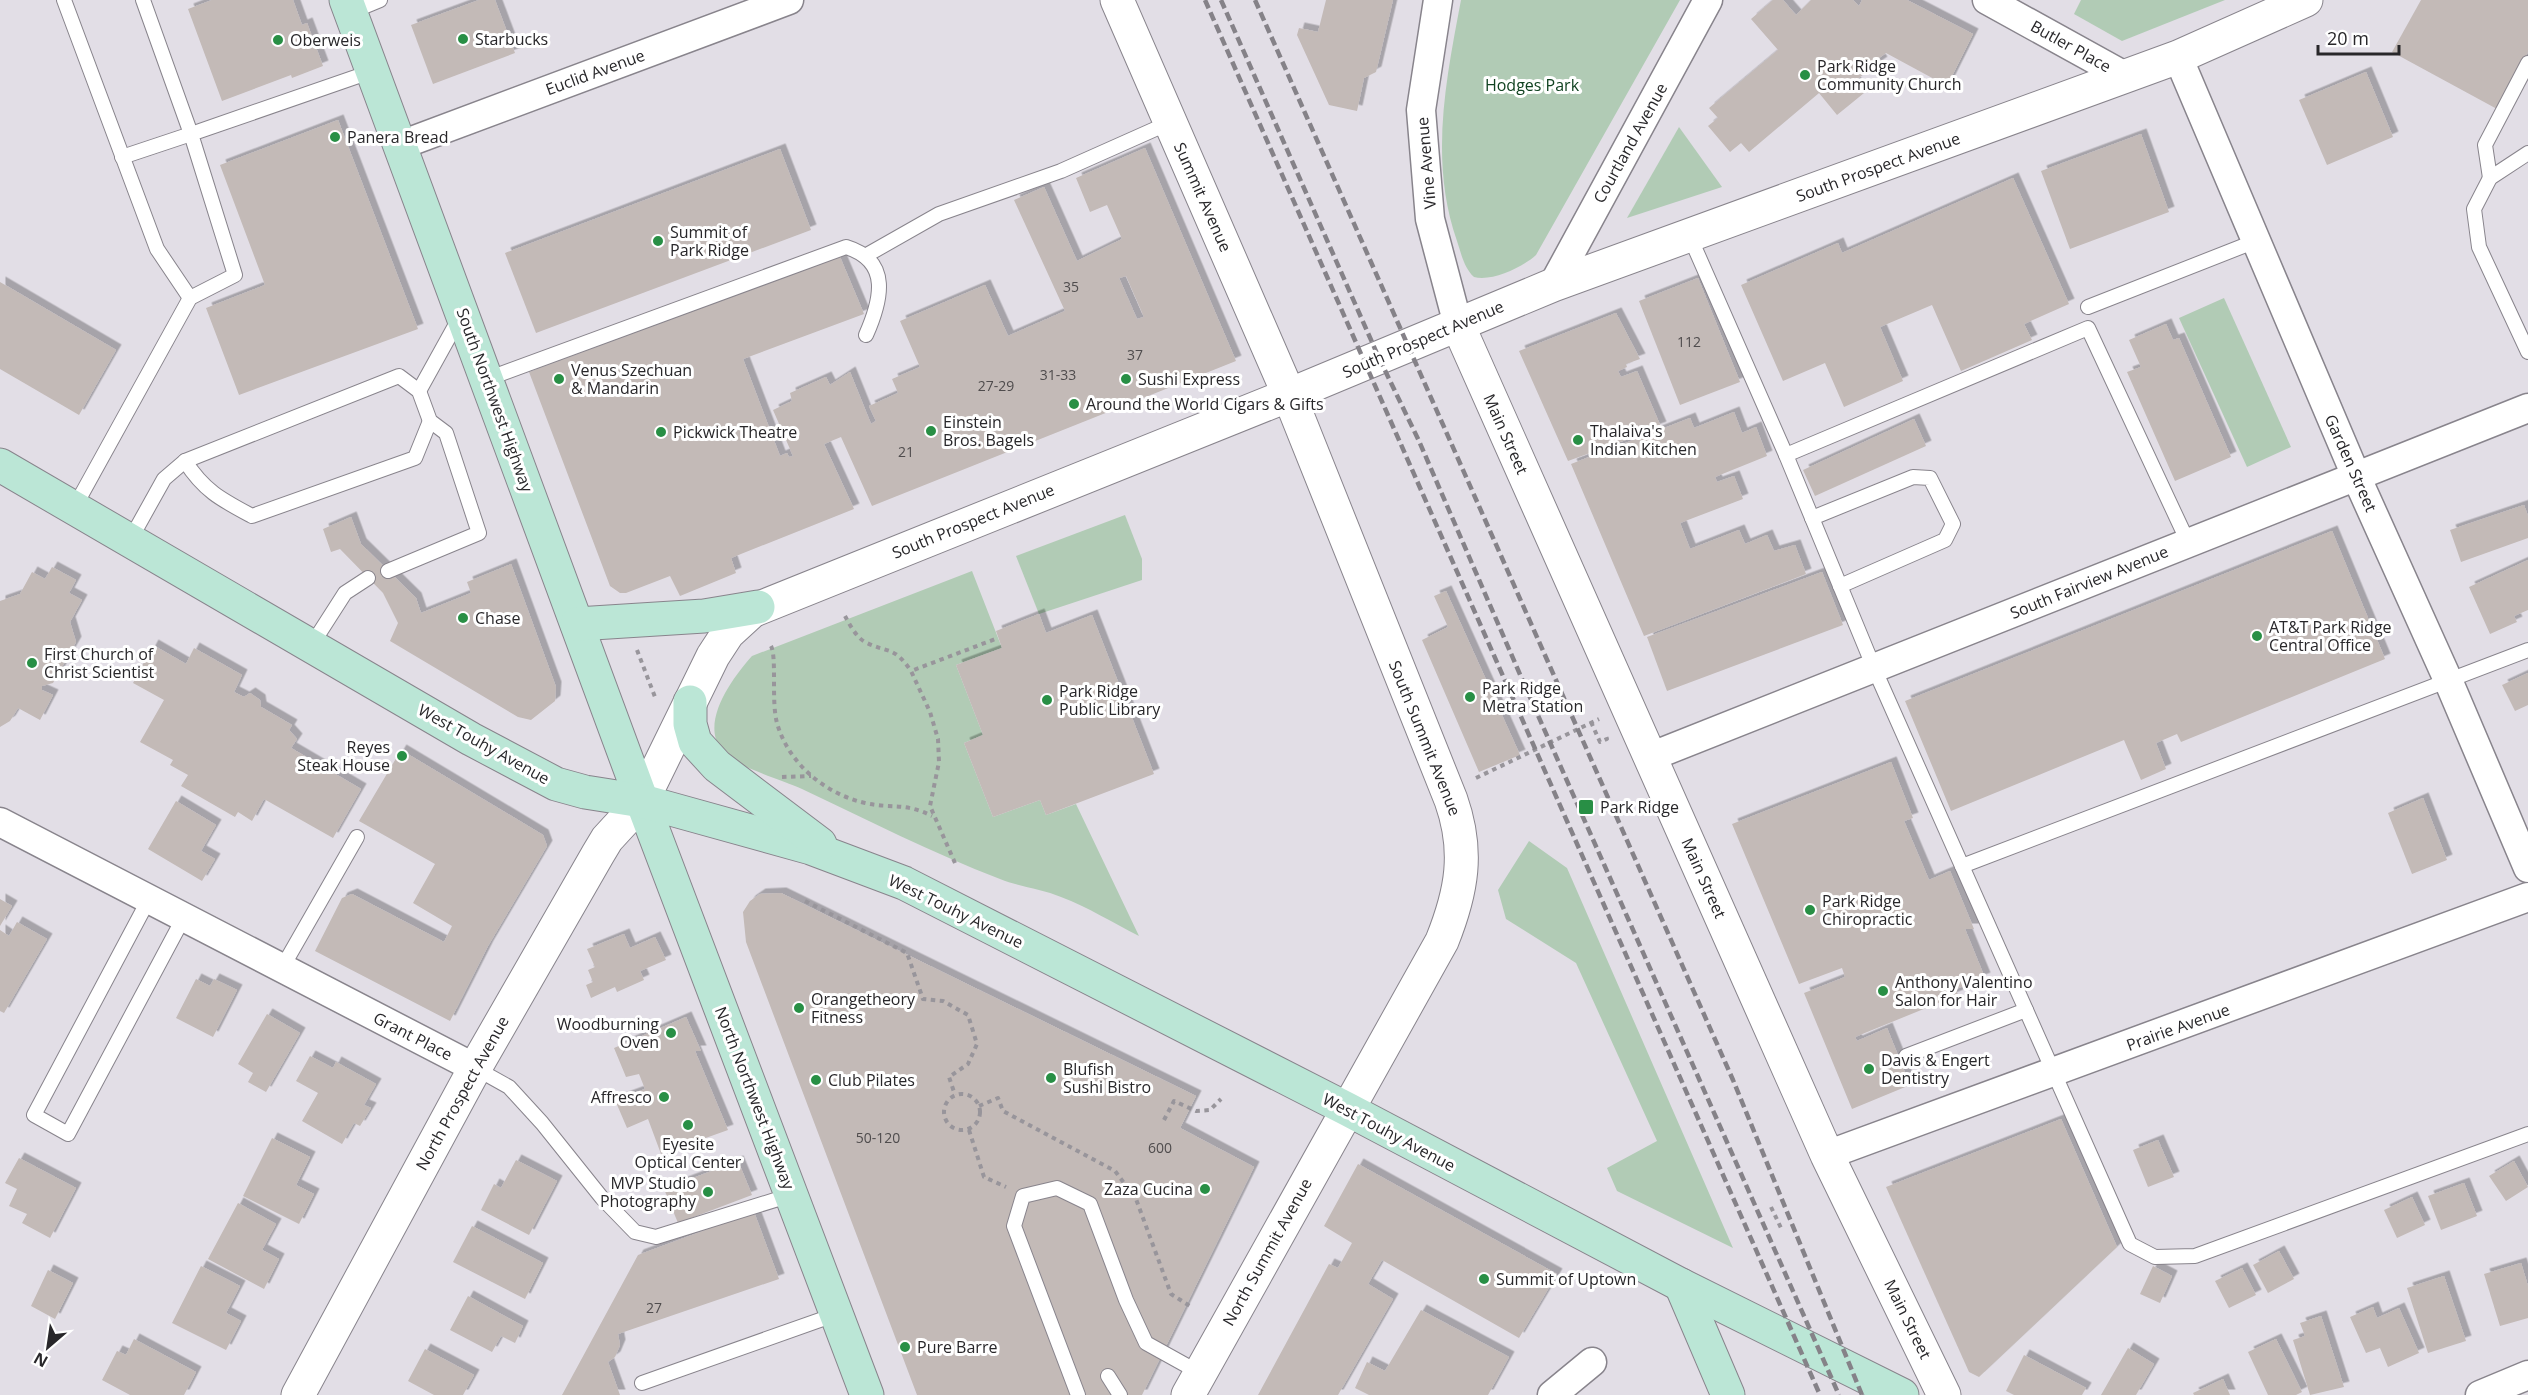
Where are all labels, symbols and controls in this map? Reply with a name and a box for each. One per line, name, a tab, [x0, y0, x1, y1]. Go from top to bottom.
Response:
street label: Butler Place	[2027, 15, 2115, 77]
scale bar	[2318, 18, 2399, 56]
text: 20 m	[2327, 26, 2369, 50]
place label: Starbucks	[475, 28, 548, 50]
place label: Oberweis	[290, 29, 361, 51]
marker: Starbucks	[456, 32, 470, 46]
marker: Oberweis	[271, 33, 285, 47]
street label: Euclid Avenue	[542, 44, 648, 100]
place label: Park Ridge Community Church	[1817, 55, 1962, 95]
marker: Park Ridge Community Church	[1798, 68, 1812, 82]
park label: Hodges Park	[1485, 74, 1580, 96]
street label: Courtland Avenue	[1588, 79, 1672, 207]
street label: Vine Avenue	[1411, 116, 1441, 210]
place label: Panera Bread	[347, 126, 448, 148]
street label: South Prospect Avenue	[1793, 127, 1963, 207]
marker: Panera Bread	[328, 130, 342, 144]
street label: Summit Avenue	[1169, 139, 1237, 255]
place label: Summit of Park Ridge	[670, 221, 749, 261]
marker: Summit of Park Ridge	[651, 234, 665, 248]
house number: 35	[1063, 277, 1079, 296]
street label: South Prospect Avenue	[1339, 295, 1507, 383]
street label: South Northwest Highway	[451, 305, 539, 496]
house number: 112	[1677, 332, 1701, 351]
house number: 37	[1127, 345, 1143, 364]
place label: Venus Szechuan & Mandarin	[571, 359, 692, 399]
house number: 31-33	[1040, 365, 1076, 384]
place label: Sushi Express	[1138, 368, 1240, 390]
marker: Venus Szechuan & Mandarin	[552, 372, 566, 386]
marker: Sushi Express	[1119, 372, 1133, 386]
house number: 27-29	[978, 376, 1014, 395]
street label: Main Street	[1478, 390, 1534, 478]
place label: Around the World Cigars & Gifts	[1086, 393, 1324, 415]
marker: Around the World Cigars & Gifts	[1067, 397, 1081, 411]
place label: Einstein Bros. Bagels	[943, 411, 1034, 451]
street label: Garden Street	[2320, 411, 2382, 515]
place label: Thalaiva's Indian Kitchen	[1590, 420, 1697, 460]
place label: Pickwick Theatre	[673, 421, 797, 443]
marker: Einstein Bros. Bagels	[924, 424, 938, 438]
marker: Pickwick Theatre	[654, 425, 668, 439]
marker: Thalaiva's Indian Kitchen	[1571, 433, 1585, 447]
house number: 21	[898, 442, 914, 461]
street label: South Prospect Avenue	[889, 478, 1057, 564]
street label: South Fairview Avenue	[2007, 540, 2171, 624]
place label: Chase	[475, 607, 520, 629]
marker: Chase	[456, 611, 470, 625]
place label: AT&T Park Ridge Central Office	[2269, 616, 2392, 656]
marker: AT&T Park Ridge Central Office	[2250, 629, 2264, 643]
place label: First Church of Christ Scientist	[44, 643, 155, 683]
marker: First Church of Christ Scientist	[25, 656, 39, 670]
street label: South Summit Avenue	[1384, 657, 1466, 819]
place label: Park Ridge Metra Station	[1482, 677, 1583, 717]
place label: Park Ridge Public Library	[1059, 680, 1161, 720]
marker: Park Ridge Metra Station	[1463, 690, 1477, 704]
marker: Park Ridge Public Library	[1040, 693, 1054, 707]
street label: West Touhy Avenue	[414, 699, 554, 789]
place label: Reyes Steak House	[297, 736, 390, 776]
marker: Reyes Steak House	[395, 749, 409, 763]
place label: Park Ridge	[1600, 796, 1679, 818]
marker: Park Ridge	[1577, 798, 1595, 816]
street label: Main Street	[1676, 834, 1732, 922]
street label: West Touhy Avenue	[885, 869, 1027, 953]
place label: Park Ridge Chiropractic	[1822, 890, 1913, 930]
marker: Park Ridge Chiropractic	[1803, 903, 1817, 917]
place label: Anthony Valentino Salon for Hair	[1895, 971, 2033, 1011]
marker: Anthony Valentino Salon for Hair	[1876, 984, 1890, 998]
place label: Orangetheory Fitness	[811, 988, 916, 1028]
street label: Prairie Avenue	[2123, 998, 2233, 1056]
marker: Orangetheory Fitness	[792, 1001, 806, 1015]
street label: North Northwest Highway	[710, 1003, 800, 1193]
street label: Grant Place	[370, 1007, 456, 1065]
street label: North Prospect Avenue	[410, 1012, 514, 1174]
place label: Woodburning Oven	[557, 1013, 659, 1053]
marker: Woodburning Oven	[664, 1026, 678, 1040]
place label: Davis & Engert Dentistry	[1881, 1049, 1990, 1089]
place label: Blufish Sushi Bistro	[1063, 1058, 1151, 1098]
marker: Davis & Engert Dentistry	[1862, 1062, 1876, 1076]
place label: Club Pilates	[828, 1069, 915, 1091]
marker: Blufish Sushi Bistro	[1044, 1071, 1058, 1085]
marker: Club Pilates	[809, 1073, 823, 1087]
place label: Affresco	[591, 1086, 652, 1108]
street label: West Touhy Avenue	[1319, 1088, 1459, 1176]
marker: Affresco	[657, 1090, 671, 1104]
marker: Eyesite Optical Center	[681, 1118, 695, 1132]
house number: 50-120	[856, 1128, 900, 1147]
place label: Eyesite Optical Center	[635, 1133, 742, 1173]
house number: 600	[1148, 1138, 1172, 1157]
place label: MVP Studio Photography	[600, 1172, 697, 1212]
street label: North Summit Avenue	[1217, 1174, 1317, 1330]
place label: Zaza Cucina	[1104, 1178, 1193, 1200]
marker: Zaza Cucina	[1198, 1182, 1212, 1196]
marker: MVP Studio Photography	[701, 1185, 715, 1199]
place label: Summit of Uptown	[1496, 1268, 1636, 1290]
marker: Summit of Uptown	[1477, 1272, 1491, 1286]
street label: Main Street	[1879, 1276, 1937, 1363]
house number: 27	[646, 1298, 662, 1317]
north arrow	[18, 1317, 78, 1377]
place label: Pure Barre	[917, 1336, 997, 1358]
marker: Pure Barre	[898, 1340, 912, 1354]
text: N	[30, 1347, 52, 1373]

